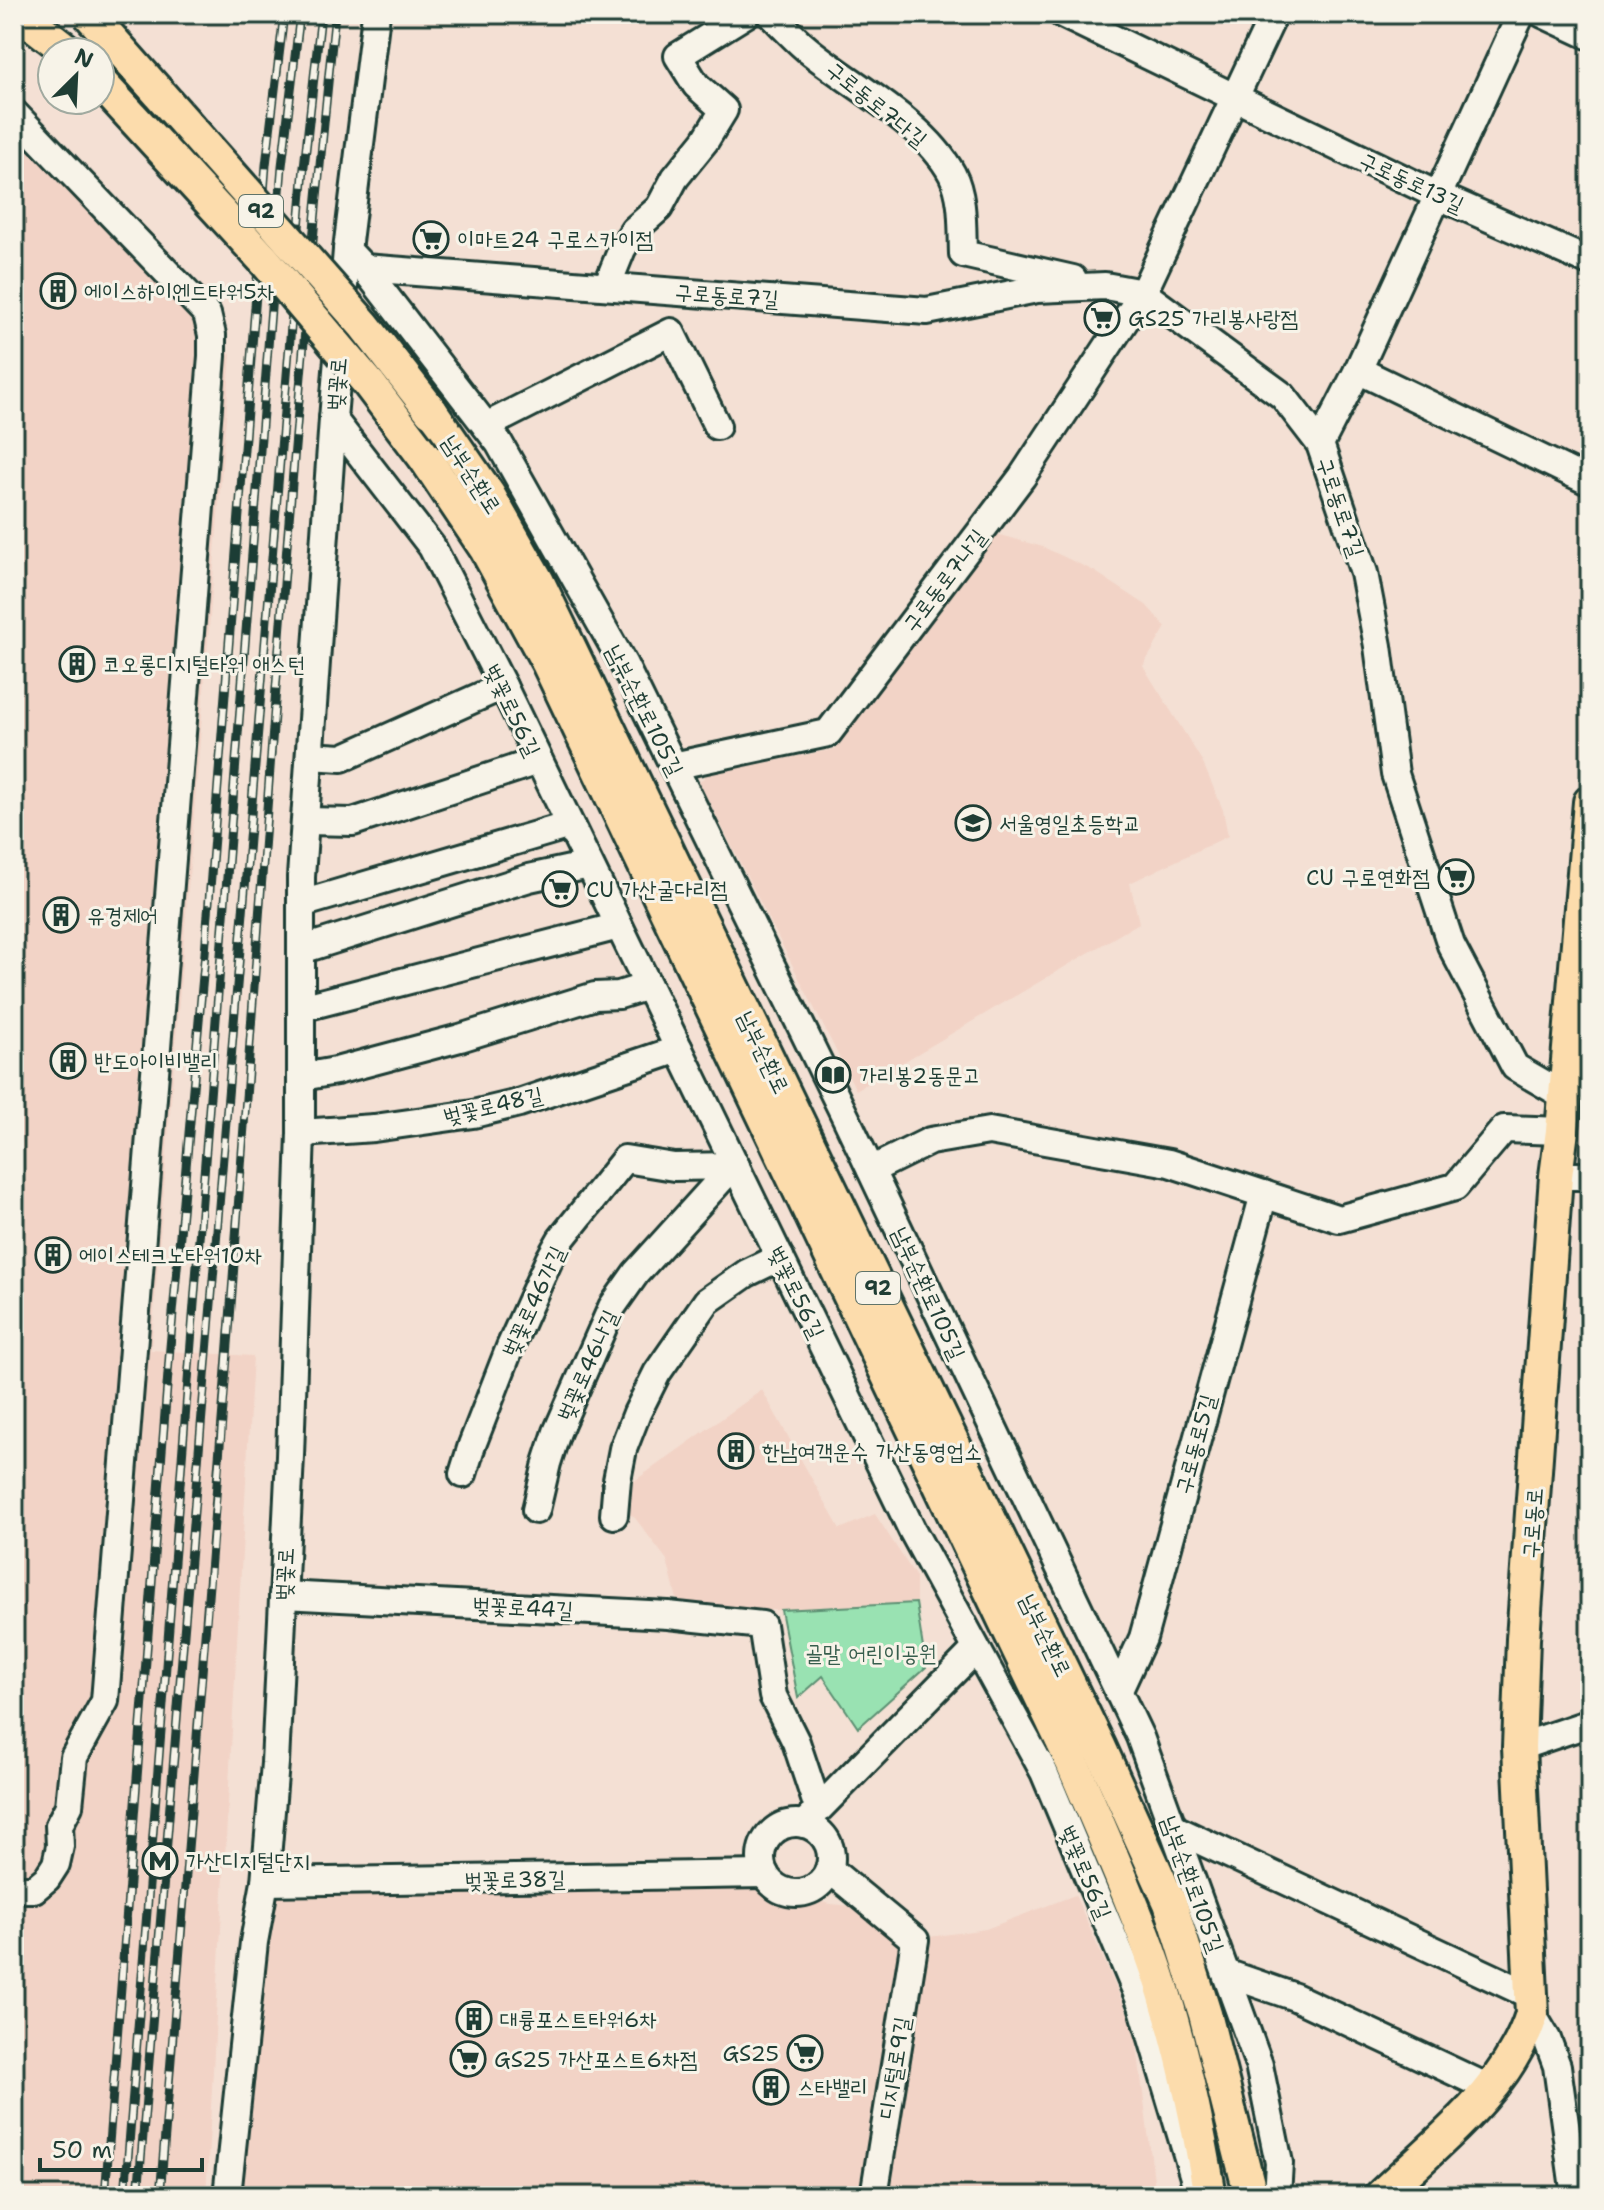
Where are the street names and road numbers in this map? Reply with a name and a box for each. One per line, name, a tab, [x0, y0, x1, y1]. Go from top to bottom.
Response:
street label: 구로동로7다길	[820, 55, 933, 154]
street label: 구로동로13길	[1355, 146, 1469, 219]
road number: 92	[239, 195, 283, 227]
street label: 구로동로7길	[674, 277, 780, 314]
street label: 벚꽃로	[320, 356, 353, 412]
street label: 남부순환로	[435, 429, 508, 519]
street label: 구로동로7길	[1310, 453, 1371, 561]
street label: 구로동로7나길	[896, 523, 993, 638]
street label: 남부순환로105길	[599, 640, 690, 781]
street label: 벚꽃로56길	[478, 659, 547, 761]
street label: 남부순환로	[731, 1006, 796, 1098]
street label: 벚꽃로48길	[441, 1080, 546, 1131]
street label: 남부순환로105길	[885, 1222, 972, 1365]
street label: 벚꽃로46가길	[495, 1241, 572, 1361]
street label: 벚꽃로56길	[762, 1241, 831, 1343]
road number: 92	[856, 1272, 900, 1304]
street label: 벚꽃로46나길	[550, 1305, 625, 1425]
street label: 구로동로5길	[1168, 1391, 1223, 1497]
street label: 구로동로	[1516, 1487, 1549, 1559]
street label: 벚꽃로	[269, 1547, 300, 1601]
street label: 남부순환로	[1013, 1589, 1078, 1681]
street label: 벚꽃로44길	[472, 1590, 574, 1625]
street label: 남부순환로105길	[1154, 1812, 1231, 1957]
street label: 벚꽃로56길	[1053, 1821, 1118, 1924]
street label: 벚꽃로38길	[464, 1864, 566, 1895]
street label: 디지털로9길	[872, 2014, 917, 2122]

